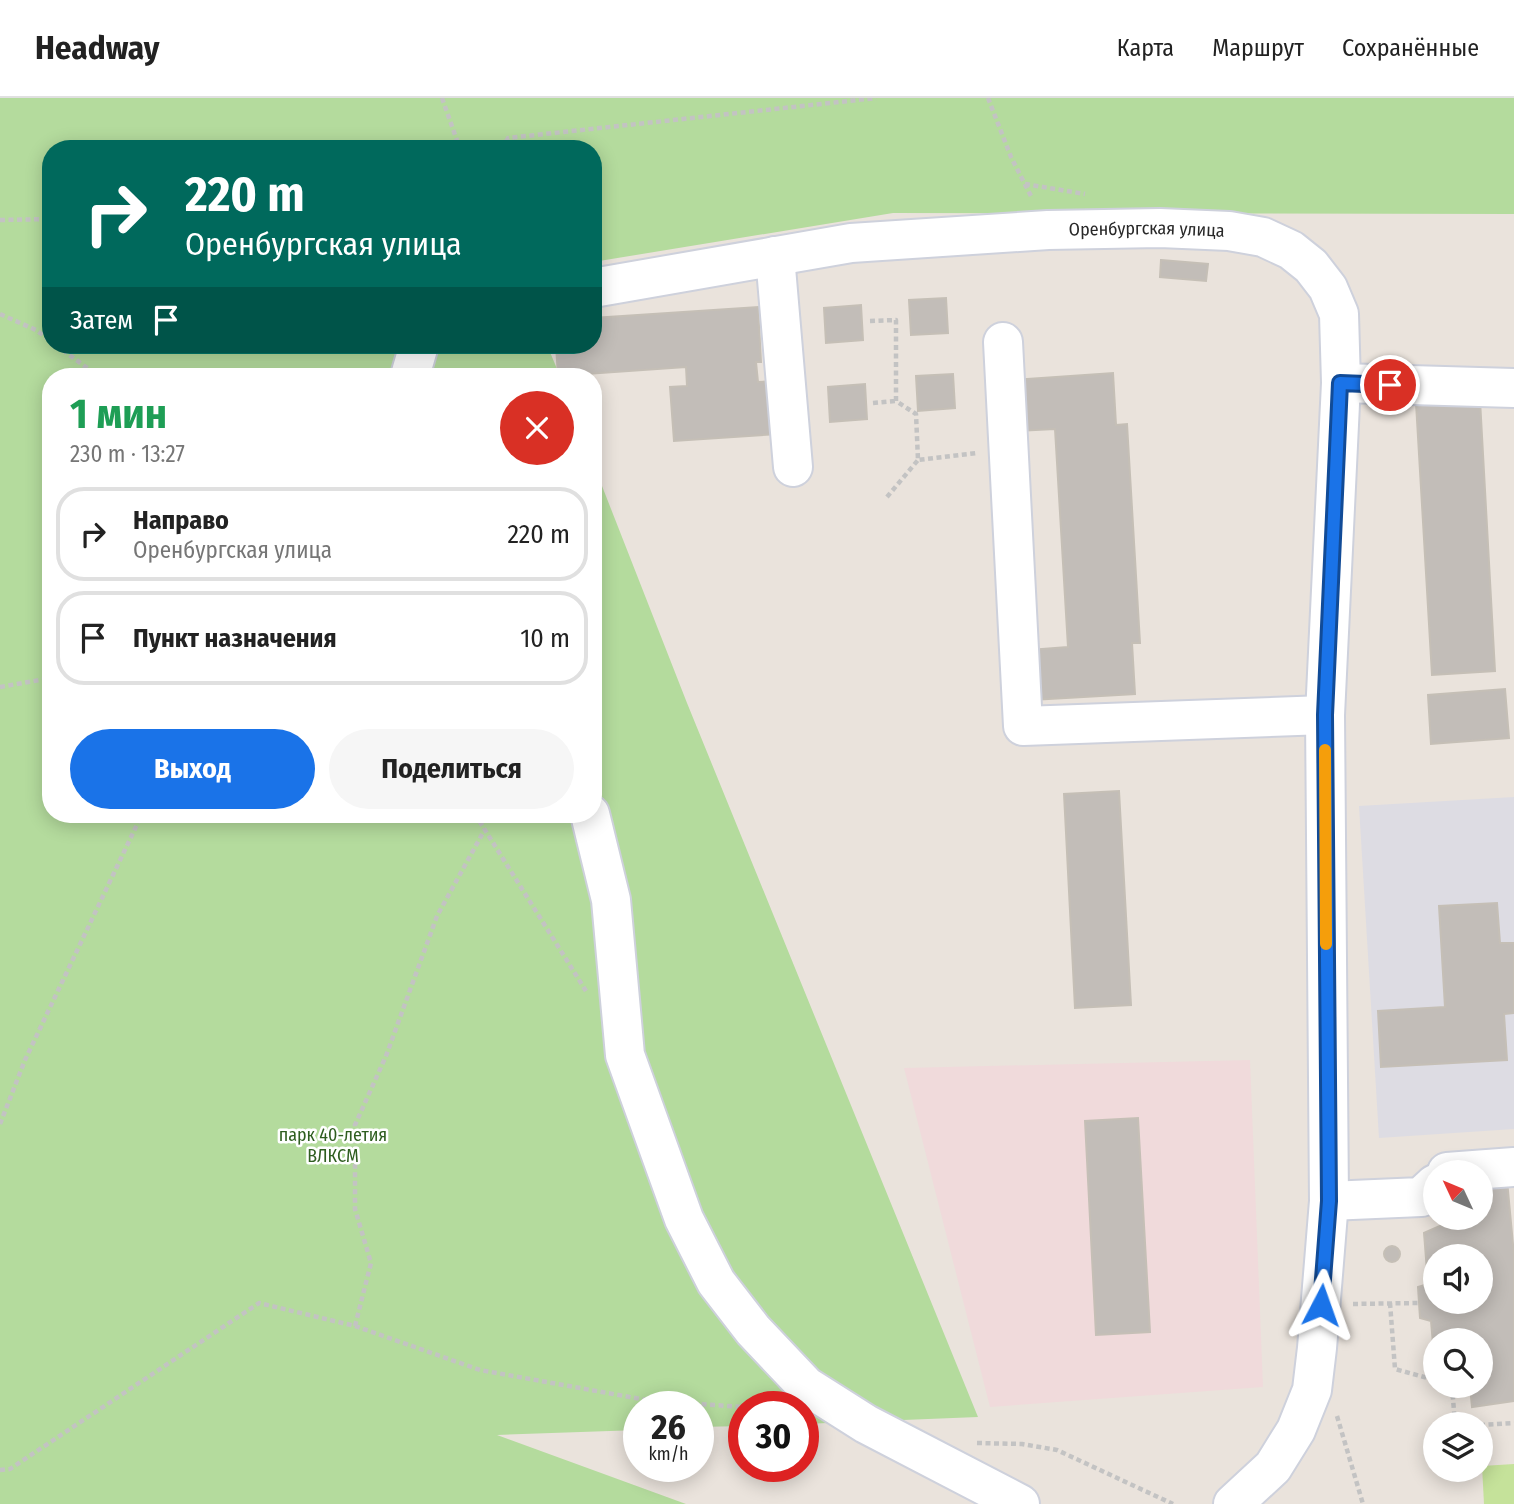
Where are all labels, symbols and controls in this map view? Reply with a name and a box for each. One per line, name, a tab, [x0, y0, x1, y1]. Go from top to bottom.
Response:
text: Headway	[35, 28, 159, 68]
text: Карта	[1117, 34, 1174, 62]
text: Маршрут	[1212, 34, 1304, 62]
text: Сохранённые	[1342, 34, 1479, 62]
text: 220 m	[185, 165, 305, 224]
icon: right	[70, 168, 161, 259]
street label: Оренбургская улица	[1069, 217, 1225, 242]
text: Оренбургская улица	[185, 225, 462, 263]
icon: arrive	[147, 301, 185, 339]
text: Затем	[70, 305, 133, 336]
pin	[1360, 355, 1420, 415]
icon: arrive	[1371, 366, 1409, 404]
text: 1 мин	[70, 389, 167, 439]
button: close	[500, 391, 574, 465]
text: 230 m · 13:27	[70, 440, 185, 468]
text: Направо	[133, 505, 229, 536]
icon: right	[74, 515, 112, 553]
text: 220 m	[507, 519, 570, 550]
text: Оренбургская улица	[133, 536, 332, 564]
icon: arrive	[74, 619, 112, 657]
text: Пункт назначения	[133, 623, 337, 654]
text: 10 m	[520, 623, 570, 654]
button: Выход	[70, 729, 315, 809]
button: Поделиться	[329, 729, 574, 809]
park label: парк 40-летия ВЛКСМ	[279, 1124, 387, 1167]
north arrow	[1423, 1160, 1493, 1230]
map controls	[1423, 1160, 1493, 1482]
button: sound	[1423, 1244, 1493, 1314]
position arrow	[1284, 1268, 1358, 1342]
button: search	[1423, 1328, 1493, 1398]
speed limit sign: 30	[728, 1391, 819, 1482]
text: 26	[651, 1406, 686, 1448]
button: layers	[1423, 1412, 1493, 1482]
text: km/h	[648, 1443, 689, 1465]

